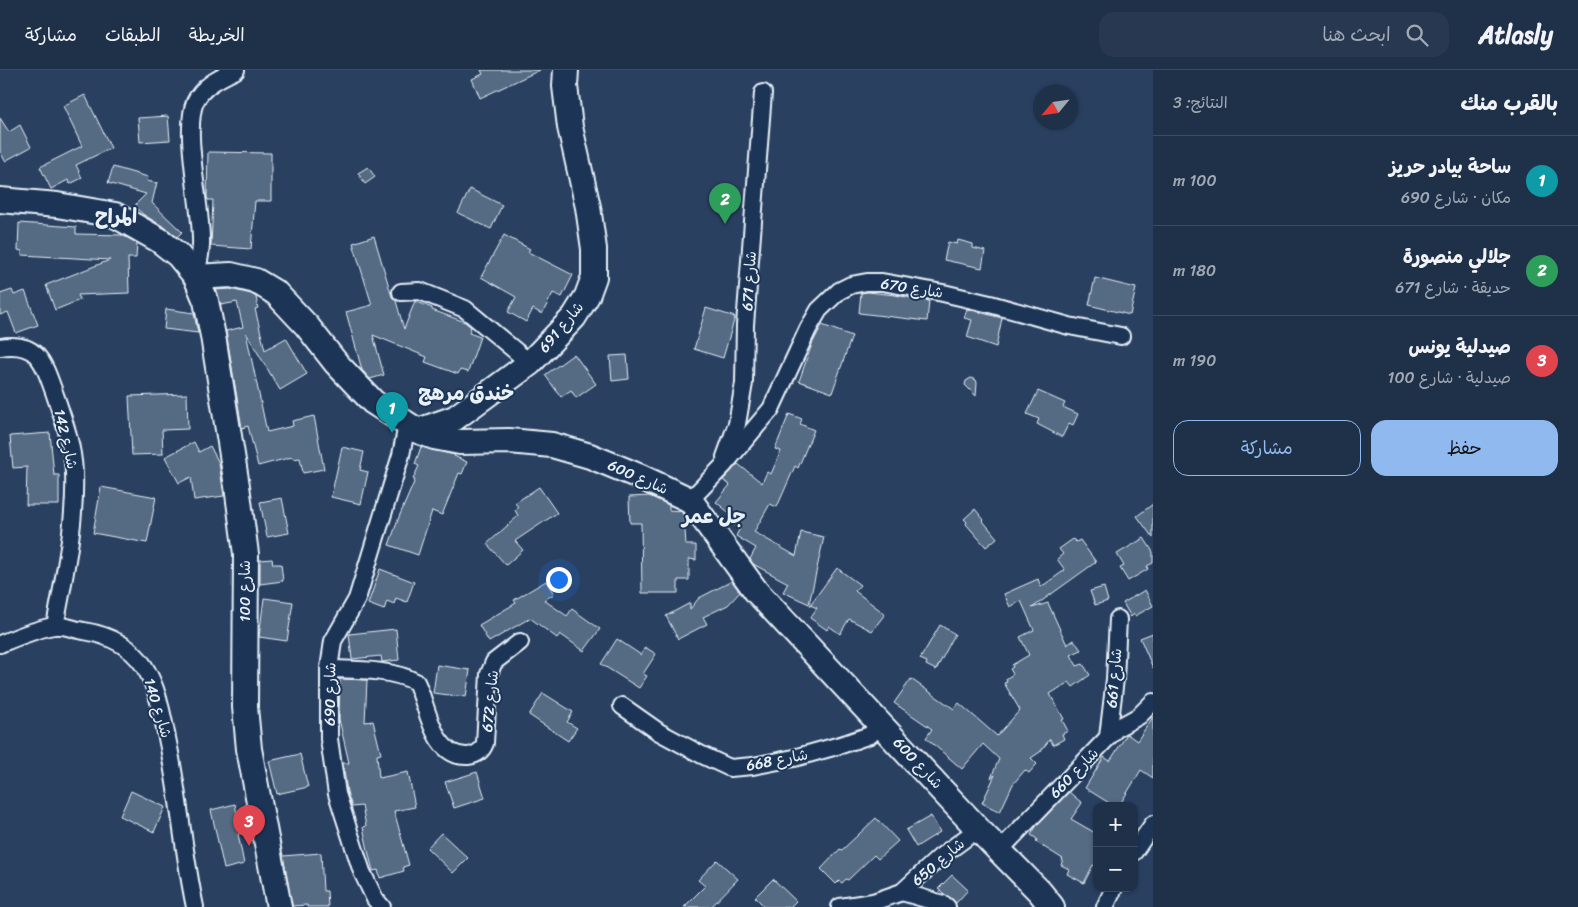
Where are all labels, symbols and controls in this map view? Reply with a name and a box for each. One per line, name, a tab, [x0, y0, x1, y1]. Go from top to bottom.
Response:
search box	[1099, 12, 1449, 57]
text: Atlasly	[1479, 14, 1553, 56]
text: ابحث هنا	[1322, 18, 1391, 51]
text: مشاركة	[25, 19, 77, 51]
text: الطبقات	[105, 19, 161, 51]
text: الخريطة	[189, 19, 245, 51]
icon: search	[1403, 21, 1431, 49]
text: بالقرب منك	[1460, 84, 1558, 122]
north arrow	[1033, 85, 1078, 130]
text: النتائج: 3	[1173, 88, 1228, 117]
text: ساحة بيادر حريز	[1389, 150, 1511, 183]
text: 100 m	[1173, 166, 1217, 195]
text: 1	[1539, 166, 1545, 195]
pin: 2	[709, 183, 741, 224]
text: مكان · شارع 690	[1401, 183, 1511, 212]
district label: المراح	[95, 199, 137, 234]
text: جلالي منصورة	[1403, 240, 1511, 273]
street label: شارع 671	[734, 250, 764, 312]
text: 180 m	[1173, 256, 1216, 285]
text: 2	[1537, 256, 1547, 285]
street label: شارع 670	[879, 270, 945, 306]
text: حديقة · شارع 671	[1395, 273, 1511, 302]
street label: شارع 691	[532, 295, 590, 359]
text: صيدلية يونس	[1409, 330, 1511, 363]
text: 190 m	[1173, 346, 1216, 375]
text: 3	[1538, 346, 1546, 375]
text: صيدلية · شارع 100	[1388, 363, 1511, 392]
district label: خندق مرهج	[418, 376, 514, 411]
pin: 1	[376, 392, 408, 433]
street label: شارع 142	[46, 406, 86, 472]
button: مشاركة	[1173, 420, 1361, 476]
button: حفظ	[1371, 420, 1558, 476]
street label: شارع 600	[604, 452, 672, 502]
district label: جل عمر	[680, 499, 746, 534]
street label: شارع 100	[232, 560, 258, 622]
your location	[546, 567, 572, 593]
street label: شارع 661	[1098, 647, 1130, 709]
street label: شارع 690	[316, 662, 344, 726]
street label: شارع 672	[474, 669, 506, 733]
street label: شارع 140	[137, 675, 179, 741]
street label: شارع 600	[887, 731, 949, 795]
street label: شارع 668	[744, 741, 810, 779]
street label: شارع 660	[1043, 741, 1105, 805]
map controls	[1093, 802, 1138, 892]
button: +	[1093, 802, 1138, 847]
pin: 3	[233, 805, 265, 846]
street label: شارع 650	[905, 832, 971, 892]
button: −	[1093, 847, 1138, 892]

